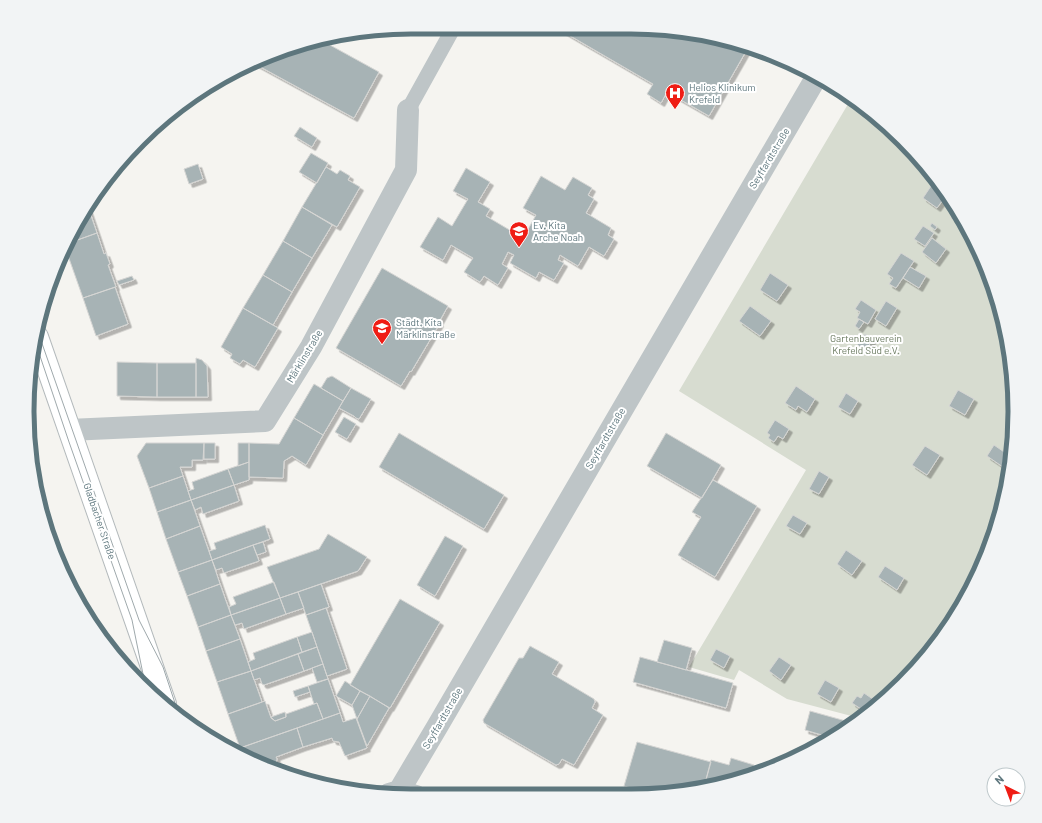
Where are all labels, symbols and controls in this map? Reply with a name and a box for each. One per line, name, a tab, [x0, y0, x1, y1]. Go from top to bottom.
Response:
place label: Helios Klinikum Krefeld	[689, 81, 756, 105]
hospital icon: Helios Klinikum Krefeld	[664, 82, 686, 110]
street label: Seyffardtstraße	[746, 126, 792, 190]
place label: Ev. Kita Arche Noah	[533, 219, 583, 243]
school or university icon: Ev. Kita Arche Noah	[508, 220, 530, 248]
place label: Städt. Kita Märklinstraße	[396, 316, 455, 340]
school or university icon: Städt. Kita Märklinstraße	[371, 317, 393, 345]
street label: Märklinstraße	[284, 328, 324, 384]
park label: Gartenbauverein Krefeld Süd e.V.	[830, 332, 902, 356]
street label: Seyffardtstraße	[583, 405, 627, 471]
street label: Gladbacher Straße	[81, 481, 119, 561]
street label: Seyffardtstraße	[420, 685, 464, 751]
north arrow	[986, 767, 1026, 807]
text: N	[992, 772, 1006, 786]

